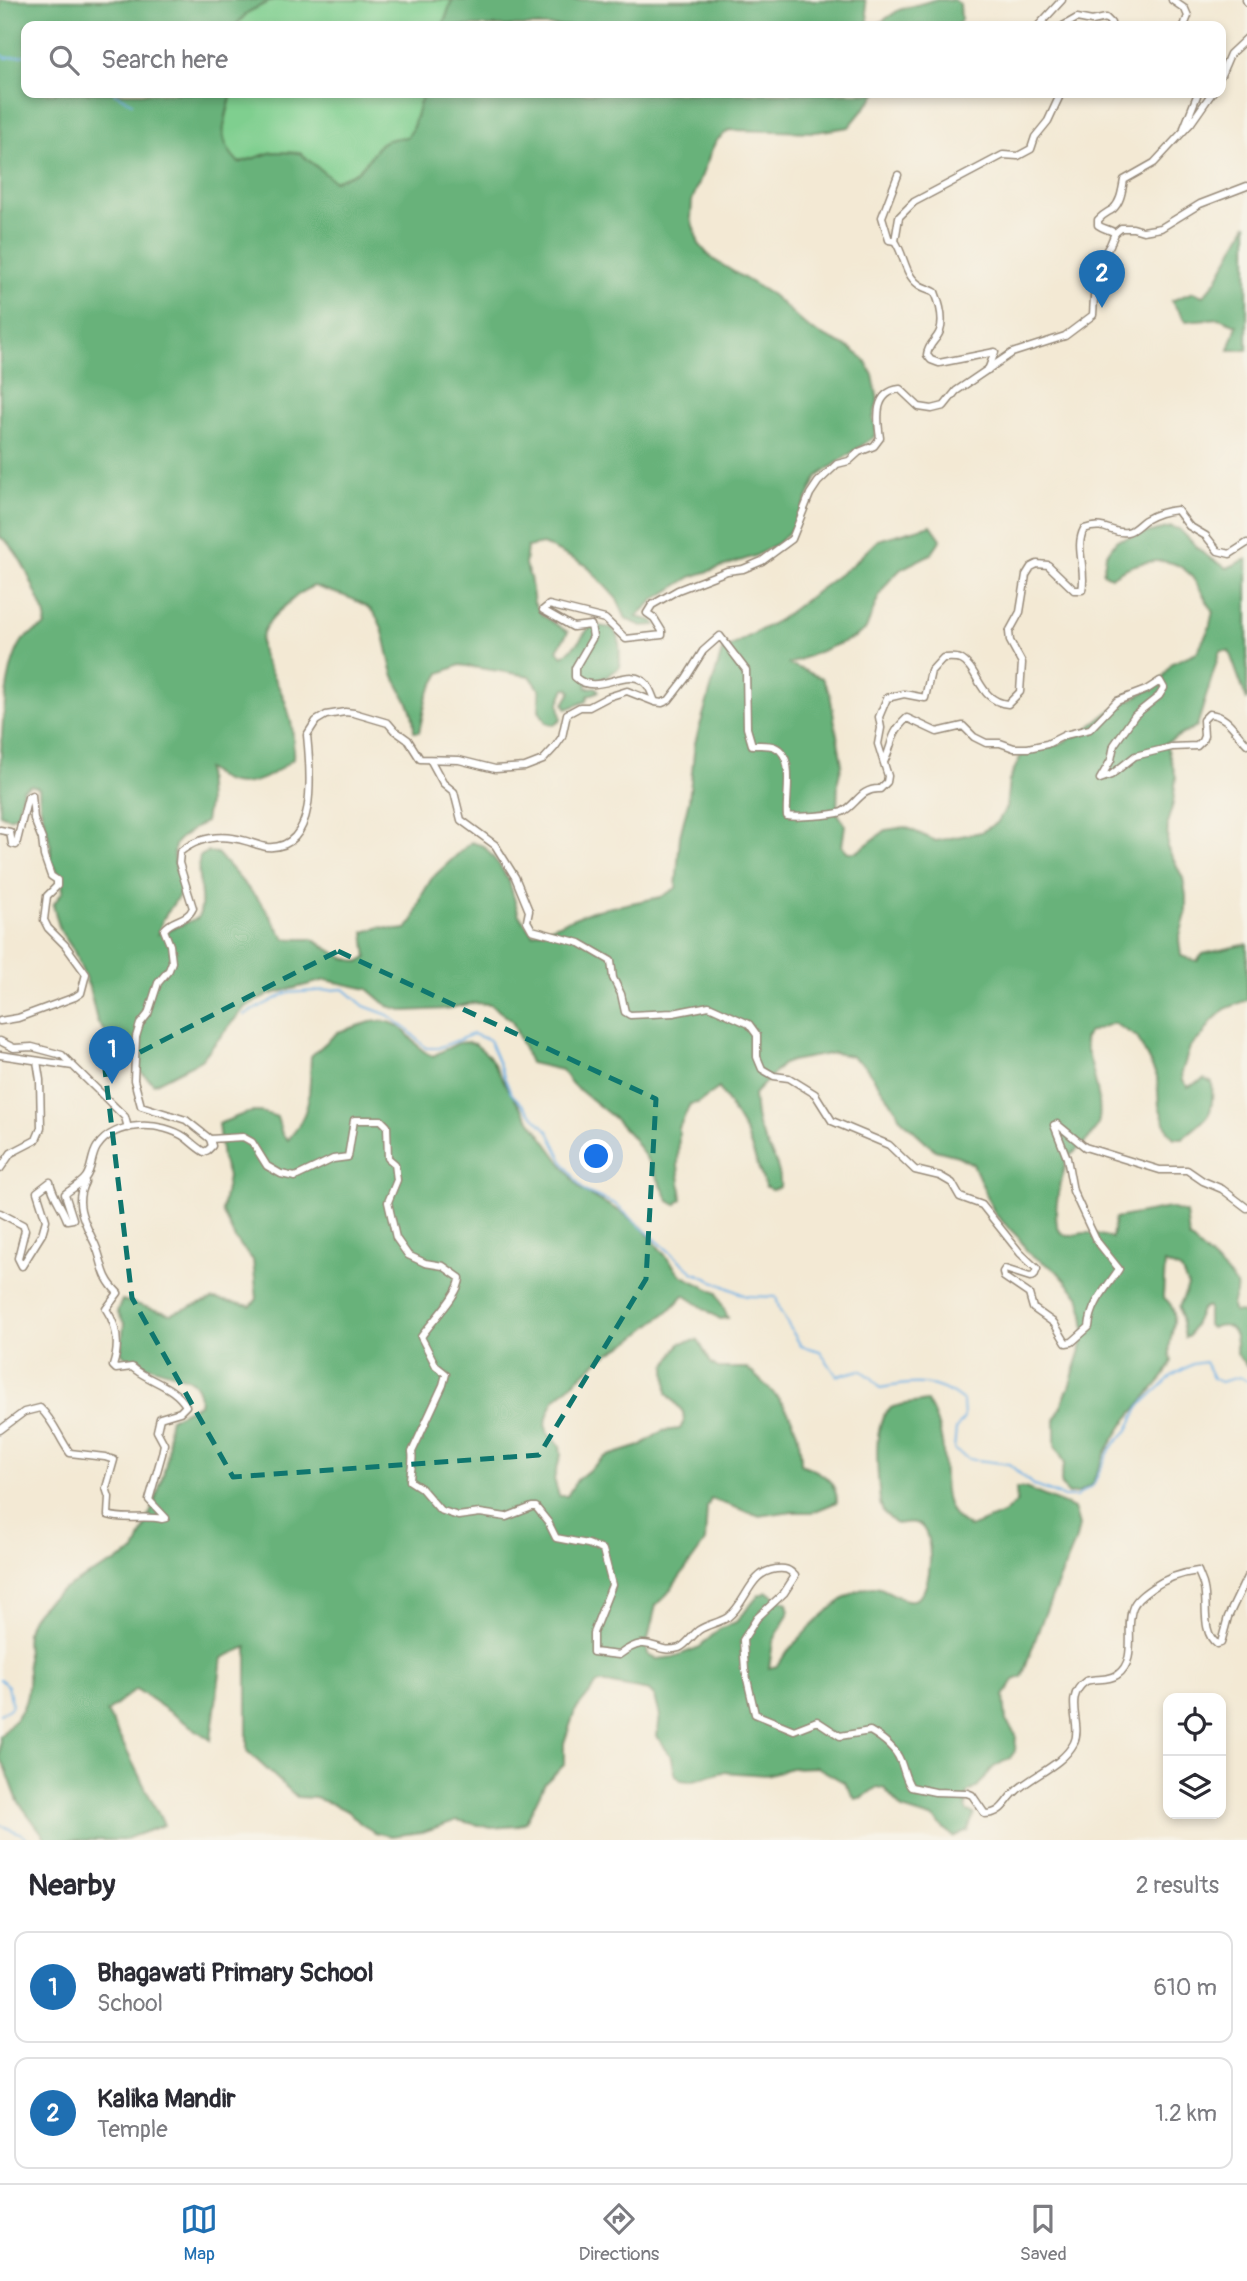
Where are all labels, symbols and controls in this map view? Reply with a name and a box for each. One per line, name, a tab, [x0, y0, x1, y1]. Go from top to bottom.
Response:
search box	[21, 21, 1226, 98]
icon: search	[45, 41, 83, 79]
text: Search here	[101, 44, 228, 76]
pin: 2	[1079, 250, 1125, 308]
pin: 1	[89, 1026, 135, 1084]
your location	[579, 1139, 613, 1173]
map controls	[1163, 1693, 1226, 1819]
button: locate	[1163, 1693, 1226, 1756]
button: layers	[1163, 1756, 1226, 1819]
text: Nearby	[28, 1867, 115, 1904]
text: 2 results	[1136, 1871, 1219, 1900]
text: Bhagawati Primary School	[97, 1957, 374, 1989]
text: 1	[49, 1973, 58, 2002]
text: 610 m	[1153, 1973, 1217, 2002]
text: School	[97, 1989, 163, 2018]
text: Kalika Mandir	[97, 2083, 236, 2115]
text: 2	[47, 2099, 59, 2128]
text: 1.2 km	[1155, 2099, 1217, 2128]
text: Temple	[97, 2115, 168, 2144]
tab: Map	[180, 2200, 218, 2266]
tab: Directions	[579, 2200, 659, 2266]
tab: Saved	[1020, 2200, 1067, 2266]

